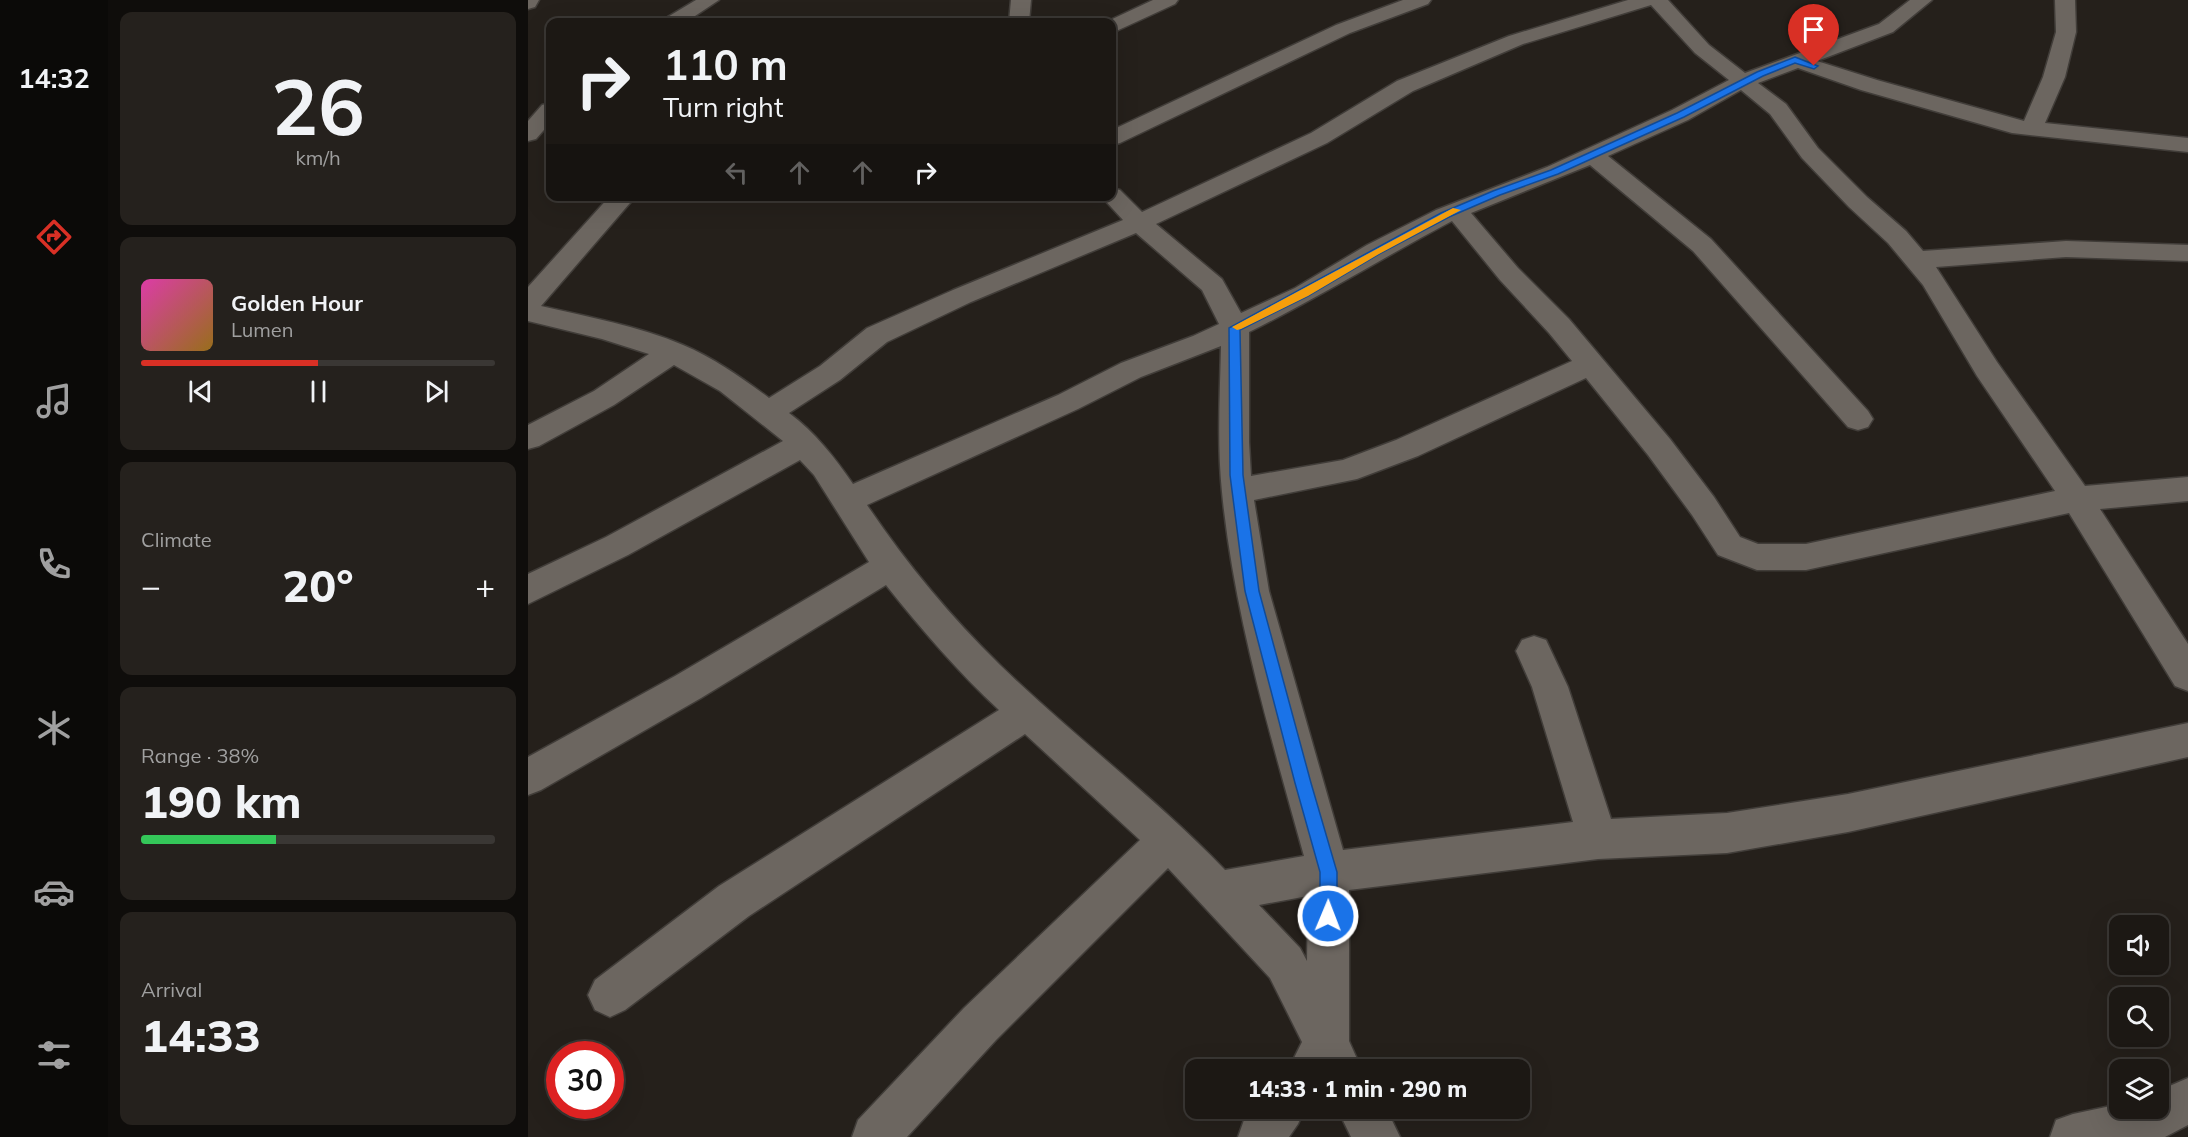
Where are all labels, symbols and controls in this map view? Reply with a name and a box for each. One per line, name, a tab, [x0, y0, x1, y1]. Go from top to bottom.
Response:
pin	[1788, 4, 1839, 66]
icon: arrive	[1797, 13, 1830, 46]
text: 110 m	[663, 38, 788, 91]
icon: right	[564, 42, 642, 120]
text: 26	[271, 57, 365, 155]
text: 14:32	[18, 61, 90, 95]
text: Turn right	[663, 90, 783, 124]
text: km/h	[295, 145, 341, 170]
icon: left	[720, 156, 753, 189]
icon: ahead	[783, 156, 816, 189]
icon: ahead	[846, 156, 879, 189]
icon: right	[909, 156, 942, 189]
icon: directions	[33, 216, 75, 258]
text: Golden Hour	[231, 289, 363, 317]
text: Lumen	[231, 317, 293, 342]
icon: previous	[184, 375, 217, 408]
icon: pause	[302, 375, 335, 408]
icon: next	[420, 375, 453, 408]
icon: music	[33, 380, 75, 422]
text: Climate	[141, 527, 212, 552]
icon: phone	[33, 543, 75, 585]
text: 20°	[282, 557, 354, 613]
text: −	[141, 565, 161, 606]
text: +	[475, 565, 495, 606]
icon: climate	[33, 707, 75, 749]
text: Range · 38%	[141, 743, 259, 768]
text: 190 km	[141, 773, 302, 829]
icon: car	[33, 871, 75, 913]
position arrow	[1296, 884, 1360, 948]
map controls	[2109, 915, 2169, 1119]
button: sound	[2109, 915, 2169, 975]
text: Arrival	[141, 977, 202, 1002]
button: search	[2109, 987, 2169, 1047]
text: 14:33	[141, 1007, 261, 1063]
icon: filters	[33, 1034, 75, 1076]
speed limit sign: 30	[546, 1041, 624, 1119]
button: layers	[2109, 1059, 2169, 1119]
text: 14:33 · 1 min · 290 m	[1248, 1075, 1467, 1103]

